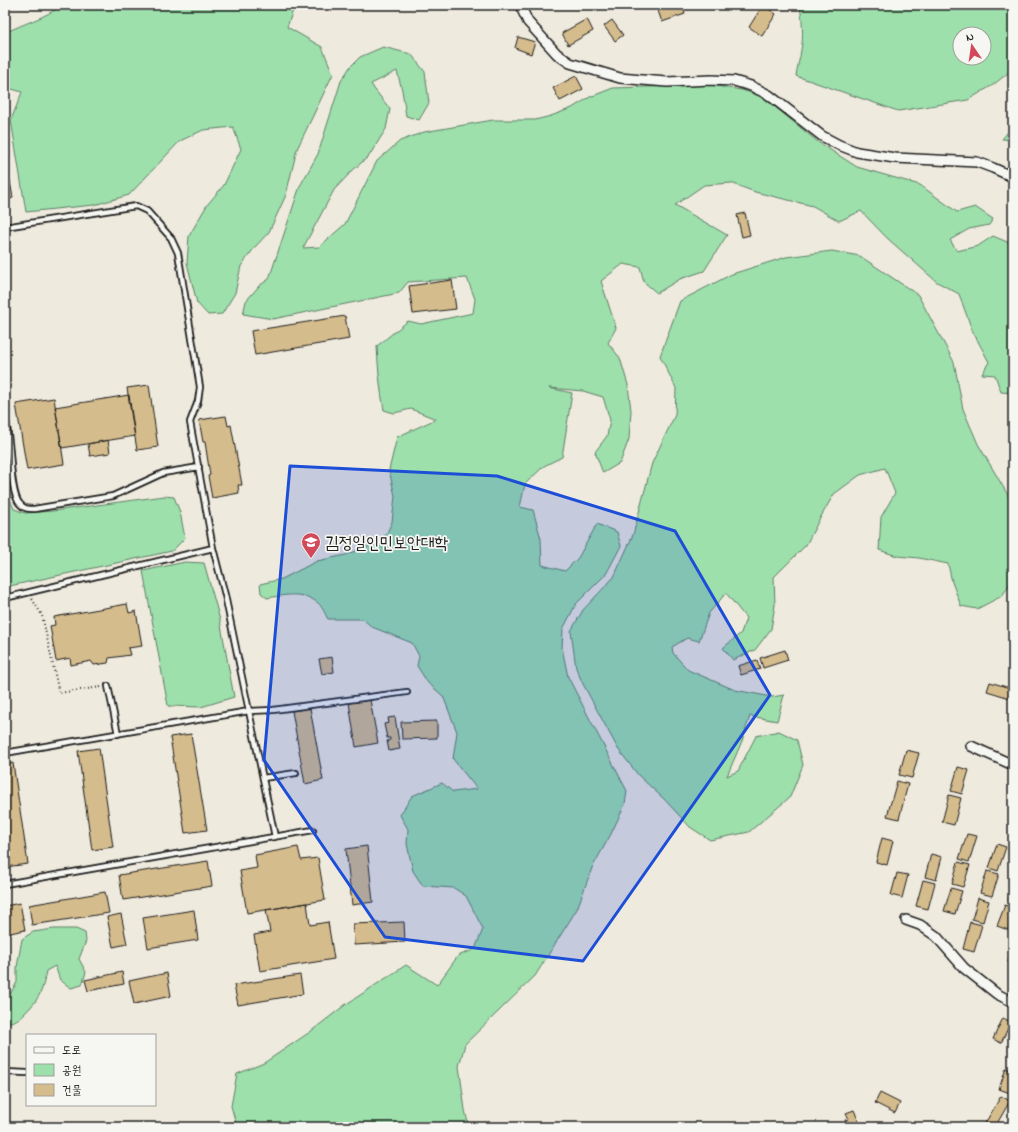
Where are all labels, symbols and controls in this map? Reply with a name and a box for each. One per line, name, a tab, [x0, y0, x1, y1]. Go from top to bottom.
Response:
north arrow	[952, 26, 992, 66]
text: N	[965, 29, 975, 46]
school or university icon: 김정일인민보안대학	[300, 531, 322, 559]
place label: 김정일인민보안대학	[325, 531, 448, 556]
legend	[26, 1034, 156, 1106]
text: 도로	[62, 1042, 81, 1060]
text: 공원	[62, 1062, 81, 1080]
text: 건물	[62, 1082, 82, 1100]

